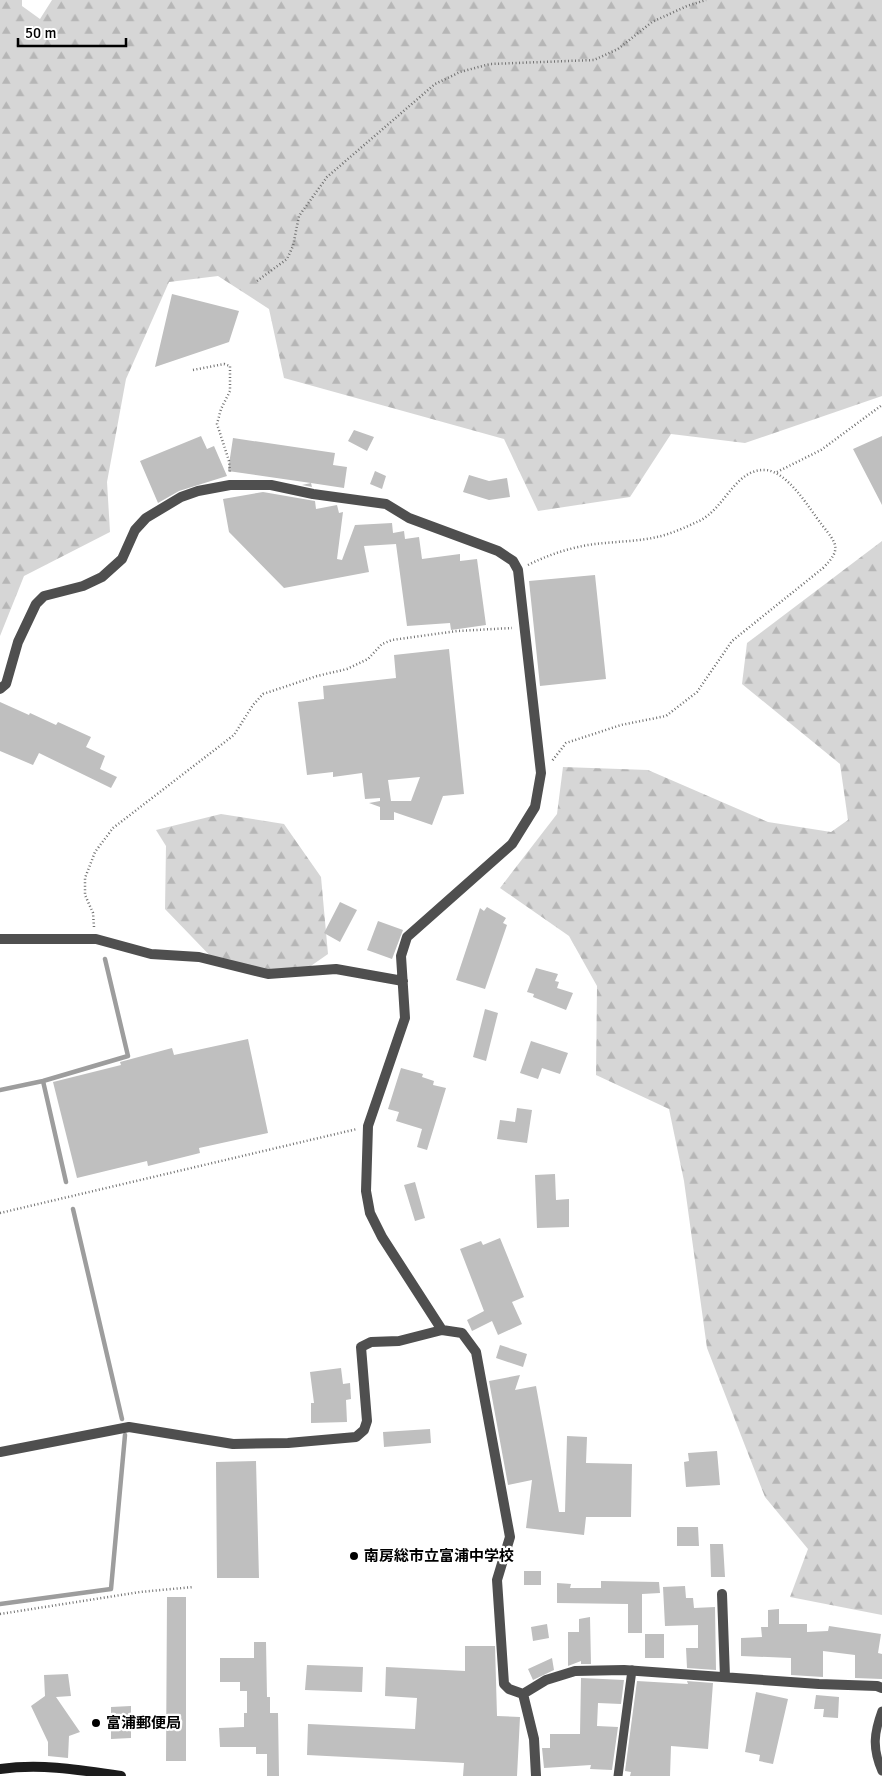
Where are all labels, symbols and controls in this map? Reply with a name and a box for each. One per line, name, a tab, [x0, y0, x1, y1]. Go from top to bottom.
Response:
scale bar	[18, 15, 125, 47]
text: 50 m	[25, 24, 56, 42]
place label: 南房総市立富浦中学校	[364, 1547, 514, 1565]
marker: 南房総市立富浦中学校	[348, 1550, 360, 1562]
place label: 富浦郵便局	[106, 1714, 181, 1732]
marker: 富浦郵便局	[90, 1717, 102, 1729]

